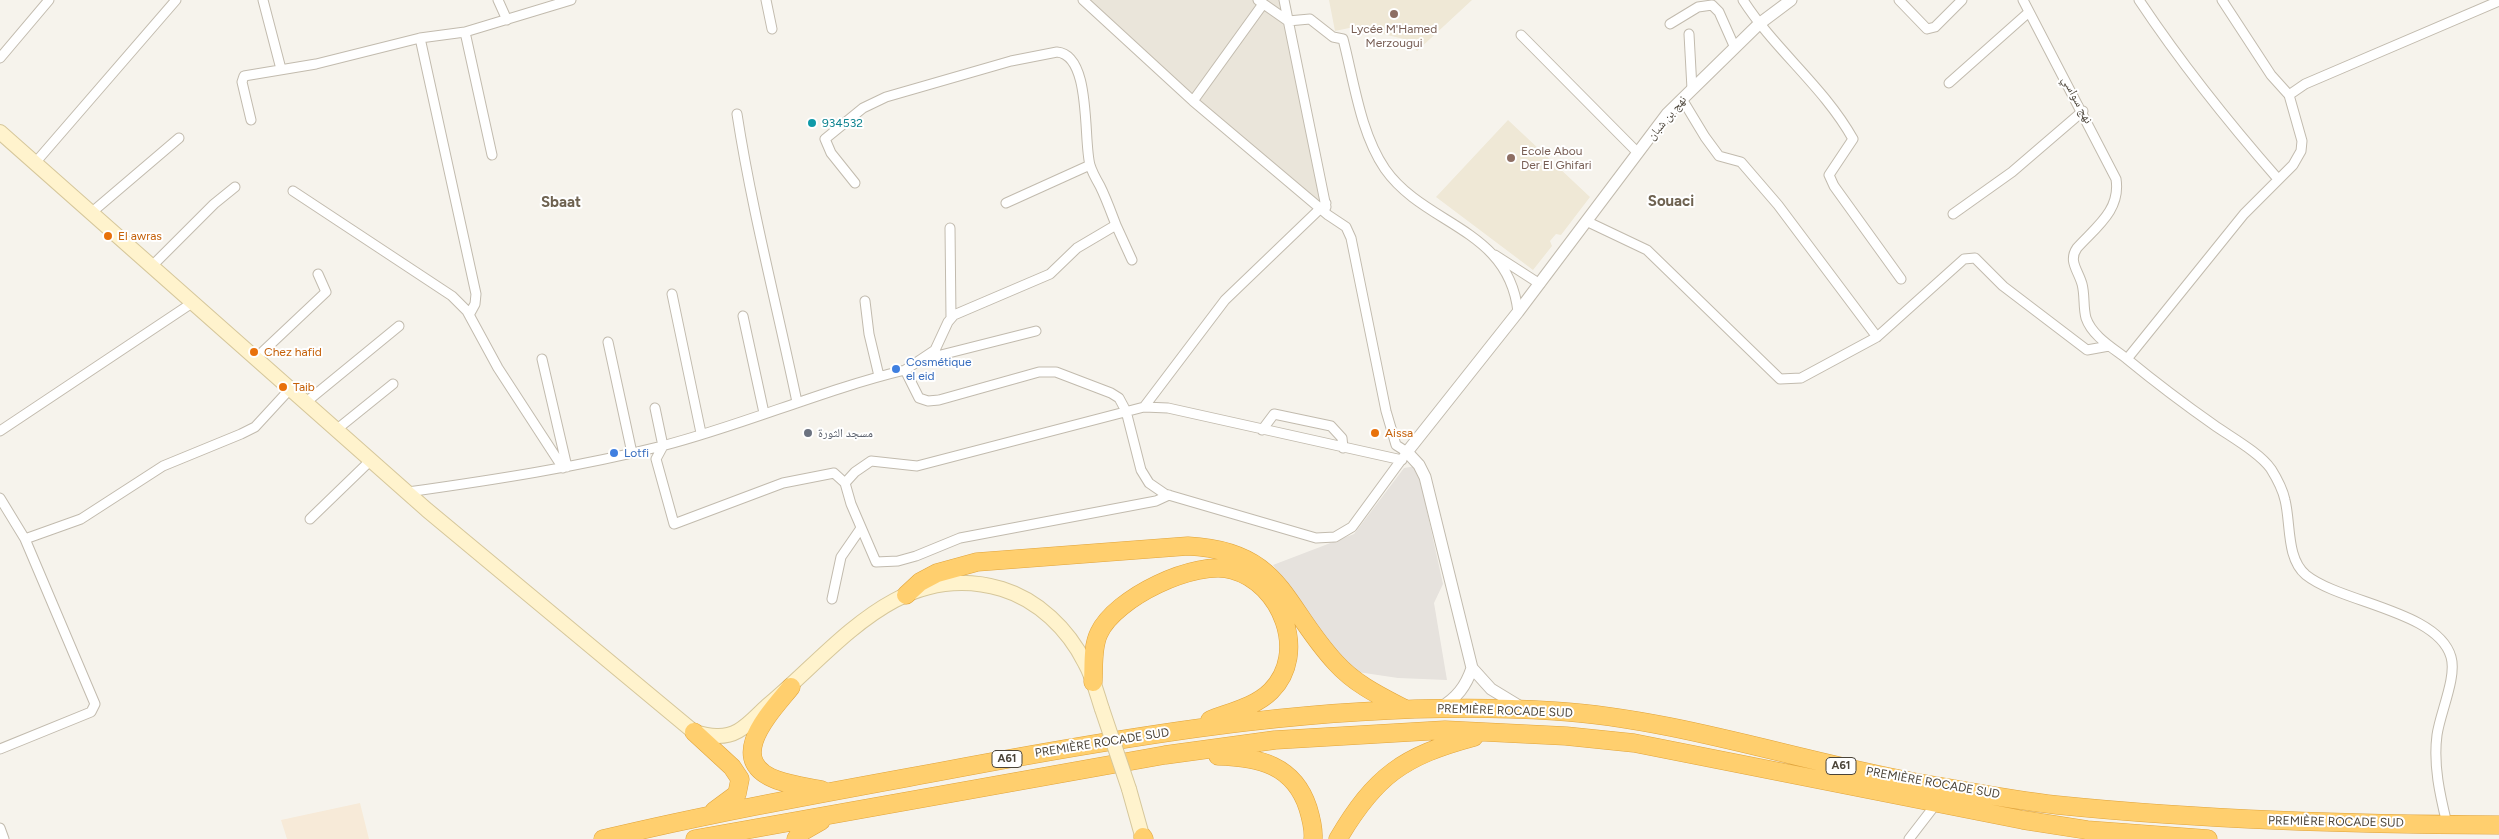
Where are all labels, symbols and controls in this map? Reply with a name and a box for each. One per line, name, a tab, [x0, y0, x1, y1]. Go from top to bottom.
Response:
marker: Lycée M'Hamed Merzougui	[1388, 8, 1400, 20]
place label: Lycée M'Hamed Merzougui	[1351, 22, 1437, 50]
street label: نهج سواسي	[2059, 74, 2095, 126]
street label: نهج بن شبان	[1644, 93, 1690, 143]
place label: 934532	[822, 116, 863, 130]
marker: 934532	[806, 117, 818, 129]
place label: Ecole Abou Der El Ghifari	[1521, 144, 1591, 172]
marker: Ecole Abou Der El Ghifari	[1505, 152, 1517, 164]
district label: Souaci	[1648, 193, 1694, 211]
district label: Sbaat	[541, 194, 581, 212]
place label: El awras	[118, 229, 162, 243]
marker: El awras	[102, 230, 114, 242]
place label: Chez hafid	[264, 345, 322, 359]
marker: Chez hafid	[248, 346, 260, 358]
place label: Cosmétique el eid	[906, 355, 971, 383]
marker: Cosmétique el eid	[890, 363, 902, 375]
place label: Taib	[293, 380, 315, 394]
marker: Taib	[277, 381, 289, 393]
place label: مسجد الثورة	[818, 426, 873, 440]
place label: Aissa	[1385, 426, 1413, 440]
marker: مسجد الثورة	[802, 427, 814, 439]
marker: Aissa	[1369, 427, 1381, 439]
place label: Lotfi	[624, 446, 649, 460]
marker: Lotfi	[608, 447, 620, 459]
street label: PREMIÈRE ROCADE SUD	[1437, 701, 1573, 721]
street label: PREMIÈRE ROCADE SUD	[1034, 725, 1170, 761]
road number: A61	[992, 751, 1022, 768]
road number: A61	[1826, 758, 1856, 774]
street label: PREMIÈRE ROCADE SUD	[1865, 764, 2001, 802]
street label: PREMIÈRE ROCADE SUD	[2268, 814, 2404, 830]

